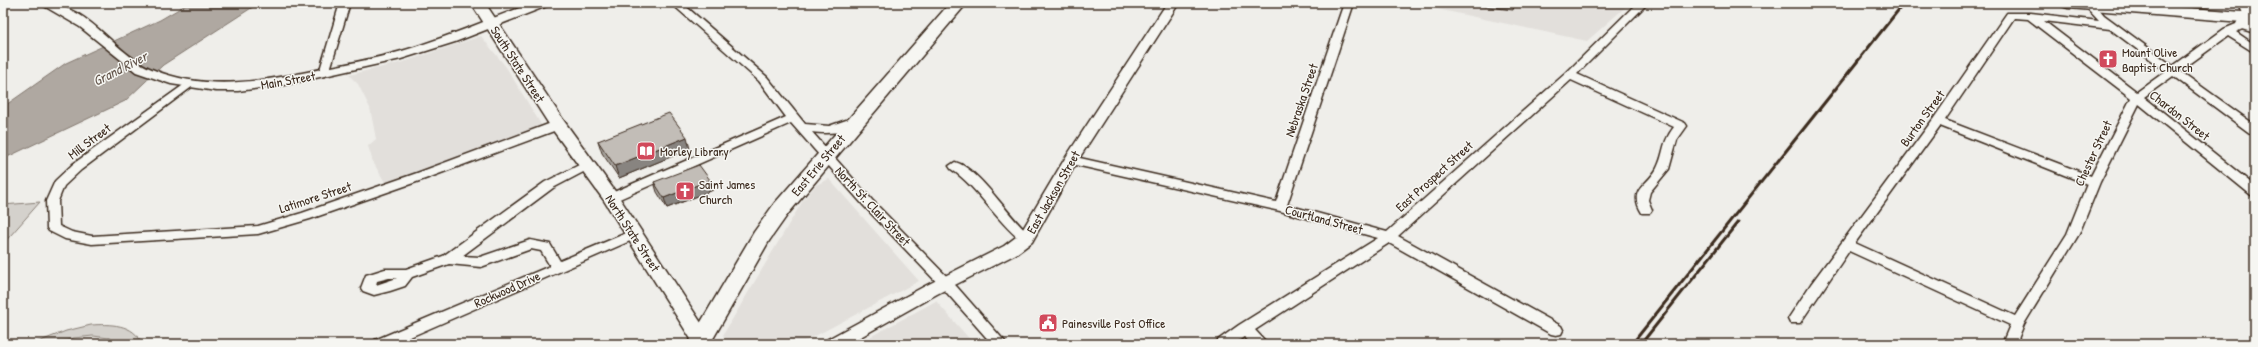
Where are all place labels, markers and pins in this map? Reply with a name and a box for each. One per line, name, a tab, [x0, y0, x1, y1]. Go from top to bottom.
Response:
place label: Mount Olive Baptist Church	[2122, 43, 2193, 76]
church icon: Mount Olive Baptist Church	[2097, 48, 2119, 70]
library icon: Morley Library	[635, 140, 657, 162]
place label: Morley Library	[660, 142, 729, 160]
place label: Saint James Church	[699, 175, 755, 208]
church icon: Saint James Church	[674, 180, 696, 202]
public building icon: Painesville Post Office	[1037, 312, 1059, 334]
place label: Painesville Post Office	[1062, 314, 1165, 332]

